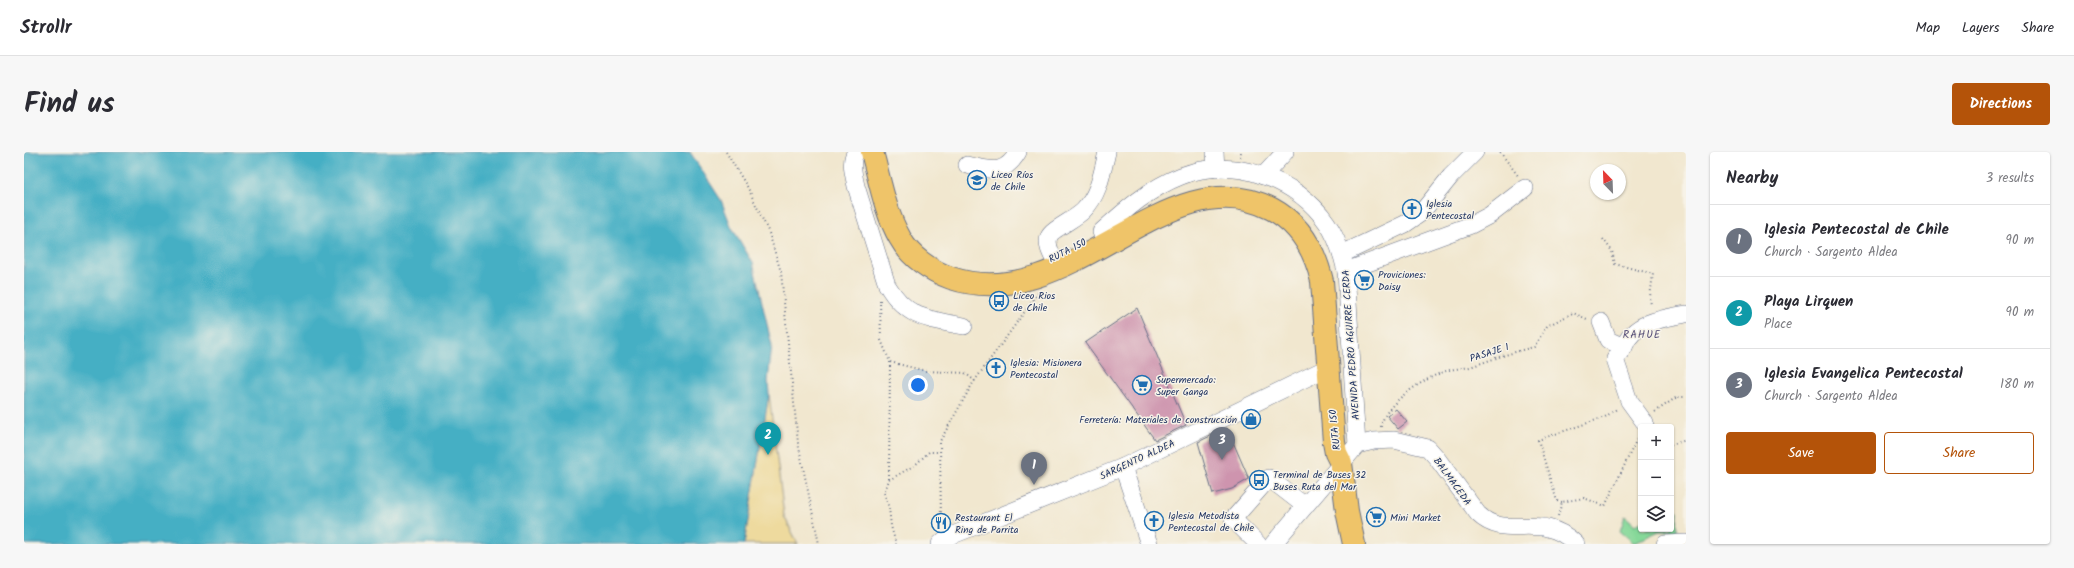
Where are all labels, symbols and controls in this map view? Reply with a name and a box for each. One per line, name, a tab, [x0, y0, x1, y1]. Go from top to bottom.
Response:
text: Strollr	[20, 13, 72, 43]
text: Map	[1916, 17, 1940, 39]
text: Layers	[1962, 17, 2000, 39]
text: Share	[2022, 17, 2054, 39]
text: Find us	[24, 82, 115, 127]
button: Directions	[1952, 83, 2050, 125]
north arrow	[1590, 164, 1626, 200]
text: Nearby	[1726, 165, 1778, 192]
place label: Liceo Ríos de Chile	[991, 167, 1034, 195]
text: 3 results	[1986, 168, 2034, 189]
school or university icon: Liceo Ríos de Chile	[966, 169, 988, 191]
place label: Iglesia Pentecostal	[1426, 196, 1474, 224]
church icon: Iglesia Pentecostal	[1401, 198, 1423, 220]
text: Iglesia Pentecostal de Chile	[1764, 218, 1949, 242]
text: 1	[1737, 230, 1741, 251]
text: 90 m	[2006, 230, 2034, 251]
street label: RUTA 150	[1046, 235, 1089, 267]
text: Church · Sargento Aldea	[1764, 242, 1897, 263]
place label: Proviciones: Daisy	[1378, 267, 1426, 295]
street label: AVENIDA PEDRO AGUIRRE CERDA	[1338, 269, 1364, 421]
supermarket icon: Proviciones: Daisy	[1353, 269, 1375, 291]
place label: Liceo Rios de Chile	[1013, 288, 1056, 316]
bus stop icon: Liceo Rios de Chile	[988, 290, 1010, 312]
text: Playa Lirquen	[1764, 290, 1853, 314]
text: 2	[1735, 302, 1743, 323]
text: 90 m	[2006, 302, 2034, 323]
text: Place	[1764, 314, 1792, 335]
district label: RAHUE	[1623, 326, 1661, 344]
street label: PASAJE 1	[1468, 339, 1511, 367]
place label: Iglesia: Misionera Pentecostal	[1010, 355, 1082, 383]
church icon: Iglesia: Misionera Pentecostal	[985, 357, 1007, 379]
text: Iglesia Evangelica Pentecostal	[1764, 362, 1963, 386]
place label: Supermercado: Super Ganga	[1156, 372, 1216, 400]
supermarket icon: Supermercado: Super Ganga	[1131, 374, 1153, 396]
text: 3	[1735, 374, 1743, 395]
text: 180 m	[2000, 374, 2034, 395]
your location	[908, 375, 928, 395]
text: Church · Sargento Aldea	[1764, 386, 1897, 407]
shop icon: Ferretería: Materiales de construcción	[1240, 408, 1262, 430]
street label: RUTA 150	[1325, 409, 1345, 451]
place label: Ferretería: Materiales de construcción	[1079, 412, 1237, 428]
pin: 2	[755, 422, 781, 455]
map controls	[1638, 424, 1674, 532]
button: +	[1638, 424, 1674, 460]
pin: 3	[1209, 427, 1235, 460]
button: Save	[1726, 432, 1876, 474]
button: Share	[1884, 432, 2034, 474]
street label: SARGENTO ALDEA	[1097, 435, 1178, 484]
pin: 1	[1021, 452, 1047, 485]
street label: BALMACEDA	[1429, 454, 1475, 509]
button: −	[1638, 460, 1674, 496]
place label: Terminal de Buses 32 Buses Ruta del Mar	[1273, 467, 1366, 495]
bus stop icon: Terminal de Buses 32 Buses Ruta del Mar	[1248, 469, 1270, 491]
button: layers	[1638, 496, 1674, 532]
supermarket icon: Mini Market	[1365, 506, 1387, 528]
place label: Iglesia Metodista Pentecostal de Chile	[1168, 508, 1255, 536]
place label: Restaurant El Ring de Parrita	[955, 510, 1019, 538]
church icon: Iglesia Metodista Pentecostal de Chile	[1143, 510, 1165, 532]
place label: Mini Market	[1390, 510, 1441, 526]
restaurant icon: Restaurant El Ring de Parrita	[930, 512, 952, 534]

